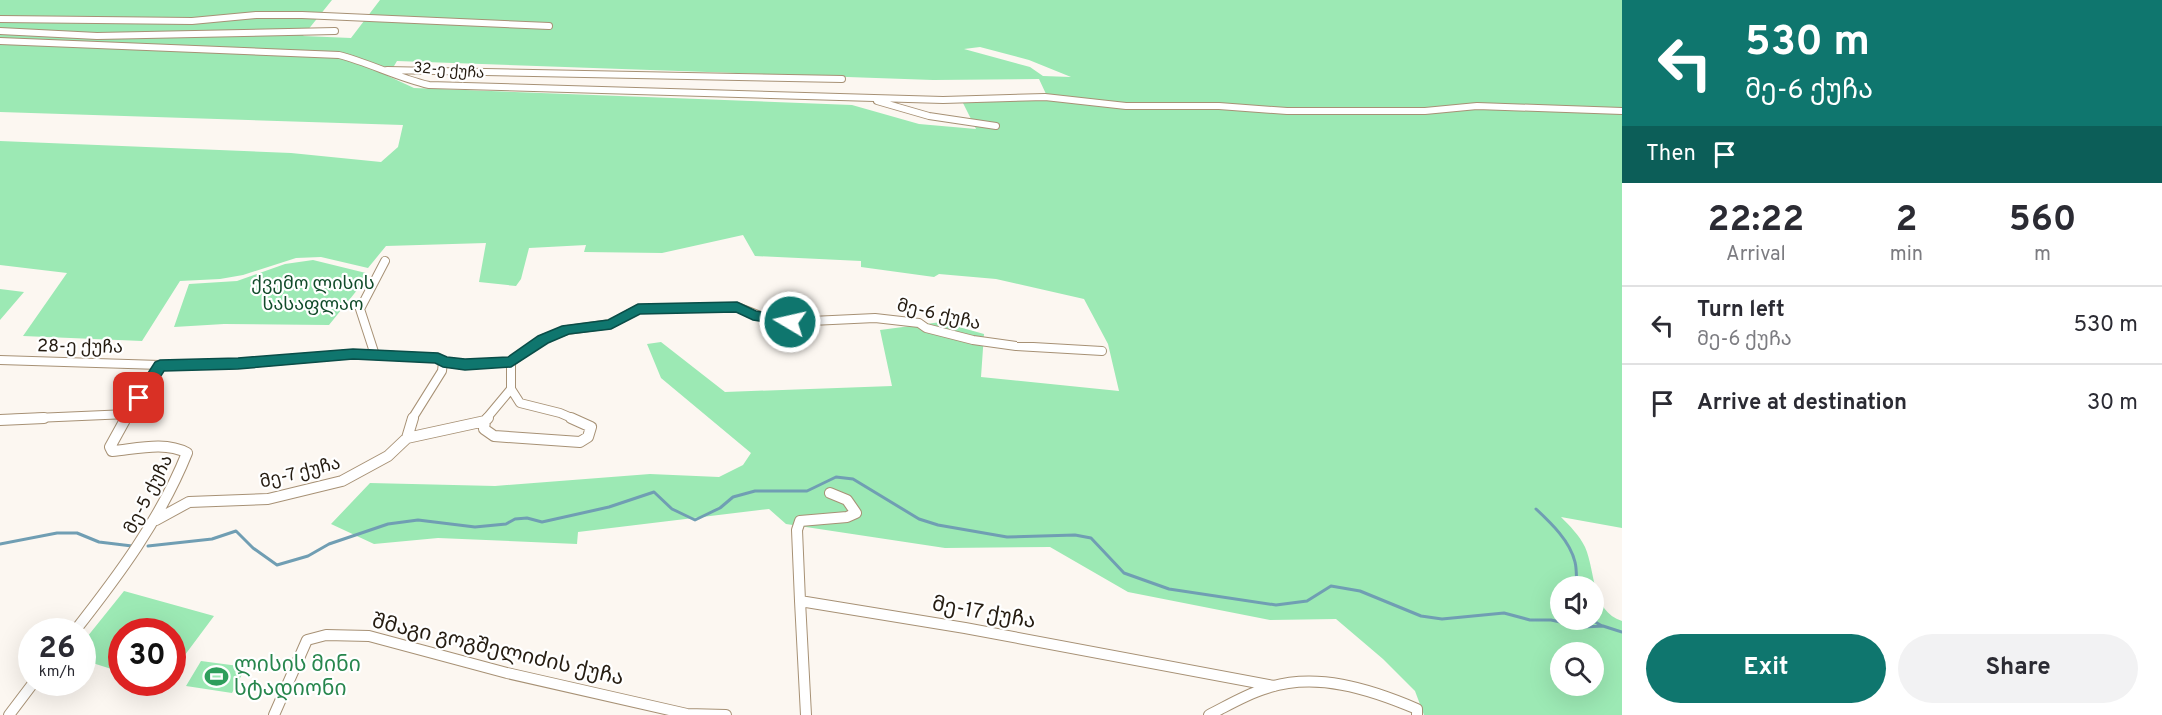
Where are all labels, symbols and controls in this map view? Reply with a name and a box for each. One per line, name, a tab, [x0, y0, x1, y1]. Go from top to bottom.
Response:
text: 530 m	[1745, 17, 1870, 70]
icon: left	[1646, 24, 1724, 102]
street label: 32-ე ქუჩა	[413, 59, 485, 84]
text: მე-6 ქუჩა	[1745, 74, 1873, 108]
icon: arrive	[1708, 138, 1741, 171]
text: Then	[1646, 141, 1696, 168]
text: 22:22	[1708, 198, 1804, 244]
text: 2	[1895, 198, 1917, 244]
text: 560	[2009, 198, 2076, 244]
text: Arrival	[1726, 242, 1786, 268]
text: min	[1890, 242, 1923, 268]
text: m	[2034, 242, 2051, 268]
park label: ქვემო ლისის სასაფლაო	[251, 273, 375, 317]
position arrow	[758, 290, 822, 354]
street label: მე-6 ქუჩა	[895, 295, 983, 336]
text: Turn left	[1697, 297, 1785, 324]
icon: left	[1646, 309, 1679, 342]
text: 530 m	[2073, 312, 2138, 339]
text: მე-6 ქუჩა	[1697, 327, 1792, 353]
street label: 28-ე ქუჩა	[37, 335, 123, 360]
pin	[113, 372, 164, 423]
icon: arrive	[122, 381, 155, 414]
icon: arrive	[1646, 387, 1679, 420]
text: Arrive at destination	[1697, 390, 1907, 417]
text: 30 m	[2087, 390, 2138, 417]
street label: მე-5 ქუჩა	[120, 451, 179, 538]
street label: მე-7 ქუჩა	[258, 452, 343, 495]
map controls	[1550, 576, 1604, 696]
button: sound	[1550, 576, 1604, 630]
street label: მე-17 ქუჩა	[930, 591, 1038, 636]
street label: შმაგი გოგშელიძის ქუჩა	[369, 608, 626, 693]
speed limit sign: 30	[108, 618, 186, 696]
text: 26	[39, 631, 75, 668]
button: Exit	[1646, 634, 1886, 703]
button: Share	[1898, 634, 2138, 703]
button: search	[1550, 642, 1604, 696]
place label: ლისის მინი სტადიონი	[234, 652, 361, 703]
text: km/h	[39, 663, 75, 682]
sports icon: ლისის მინი სტადიონი	[203, 663, 229, 689]

